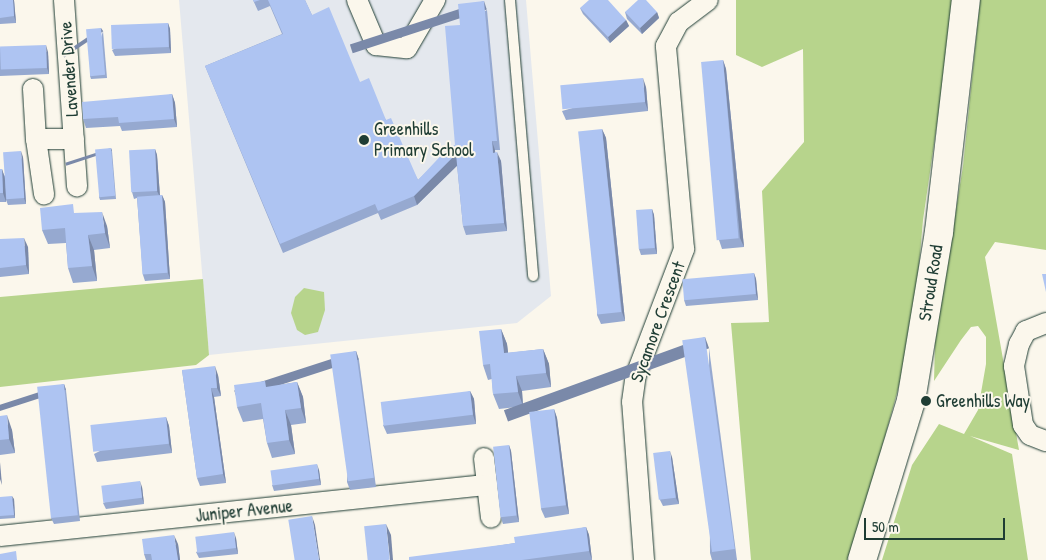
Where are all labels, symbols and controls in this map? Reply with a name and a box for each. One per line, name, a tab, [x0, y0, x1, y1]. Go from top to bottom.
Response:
street label: Lavender Drive	[55, 21, 83, 117]
place label: Greenhills Primary School	[374, 119, 474, 162]
marker: Greenhills Primary School	[358, 134, 370, 146]
street label: Stroud Road	[914, 244, 948, 322]
street label: Sycamore Crescent	[626, 259, 690, 385]
place label: Greenhills Way	[936, 390, 1030, 412]
marker: Greenhills Way	[920, 395, 932, 407]
street label: Juniper Avenue	[194, 495, 294, 527]
scale bar	[866, 508, 1007, 540]
text: 50 m	[872, 516, 899, 537]

